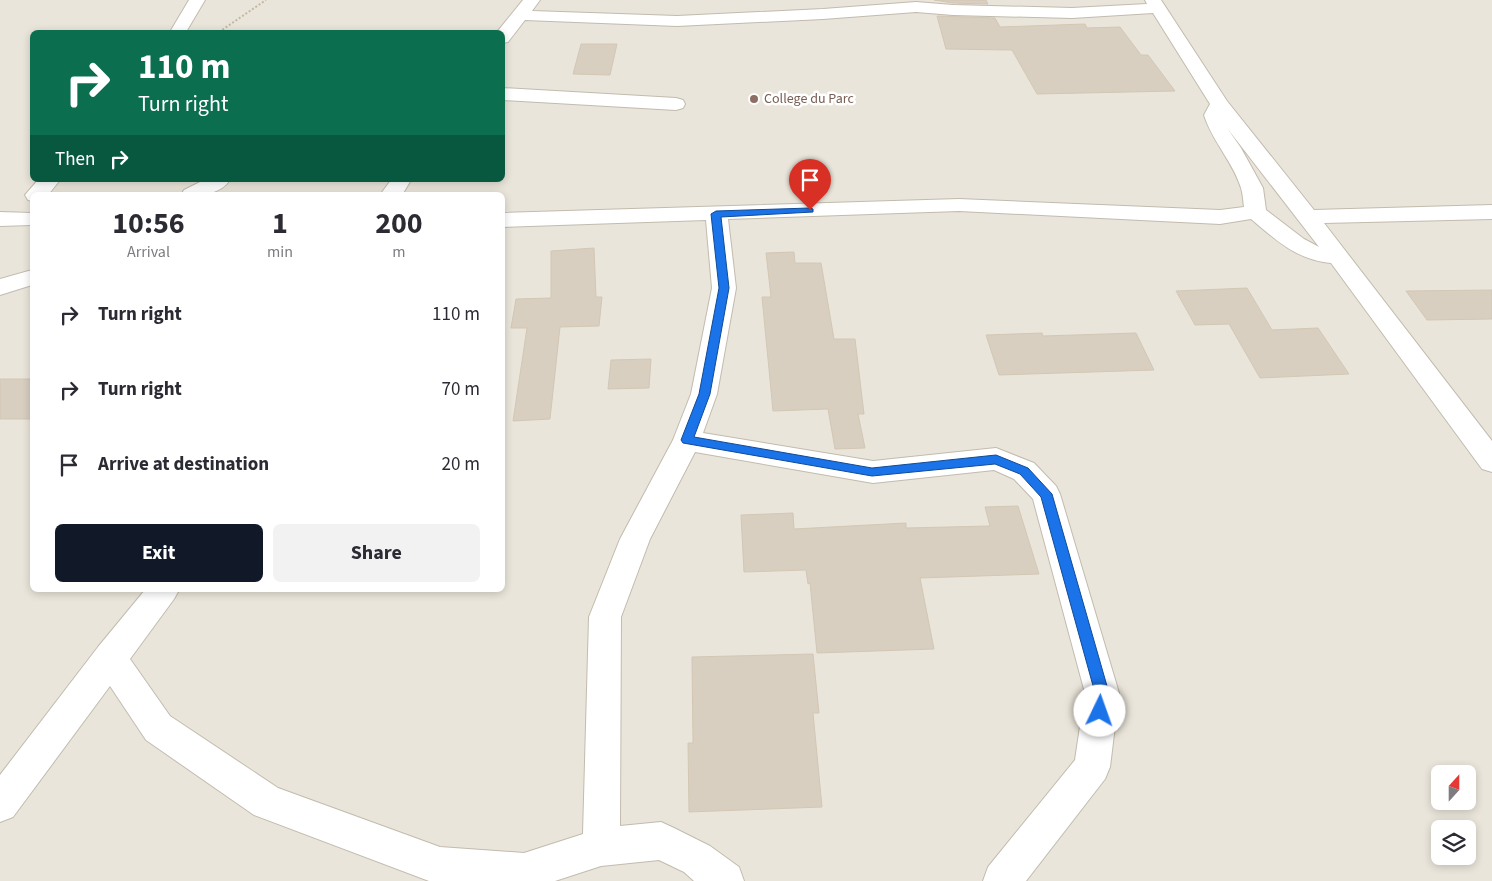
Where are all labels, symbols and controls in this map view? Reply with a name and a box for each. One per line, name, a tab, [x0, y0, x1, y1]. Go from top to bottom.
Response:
text: 110 m	[138, 42, 230, 92]
icon: right	[55, 50, 120, 115]
text: Turn right	[138, 88, 228, 120]
place label: College du Parc	[764, 89, 854, 109]
marker: College du Parc	[748, 93, 760, 105]
icon: right	[105, 145, 133, 173]
text: Then	[55, 146, 95, 173]
pin	[789, 159, 831, 210]
icon: arrive	[796, 166, 824, 194]
text: 10:56	[112, 202, 185, 245]
text: 1	[272, 202, 288, 245]
text: 200	[375, 202, 423, 245]
text: Arrival	[127, 241, 170, 263]
text: min	[267, 241, 293, 263]
text: m	[392, 241, 406, 263]
icon: right	[55, 301, 83, 329]
text: Turn right	[98, 301, 182, 328]
text: 110 m	[432, 301, 480, 328]
icon: right	[55, 376, 83, 404]
text: Turn right	[98, 376, 182, 403]
text: 70 m	[442, 376, 480, 403]
icon: arrive	[55, 451, 83, 479]
text: Arrive at destination	[98, 451, 269, 478]
text: 20 m	[442, 451, 480, 478]
button: Exit	[55, 524, 263, 582]
button: Share	[273, 524, 480, 582]
position arrow	[1073, 684, 1125, 736]
north arrow	[1431, 765, 1476, 810]
map controls	[1431, 765, 1476, 865]
button: layers	[1431, 820, 1476, 865]

